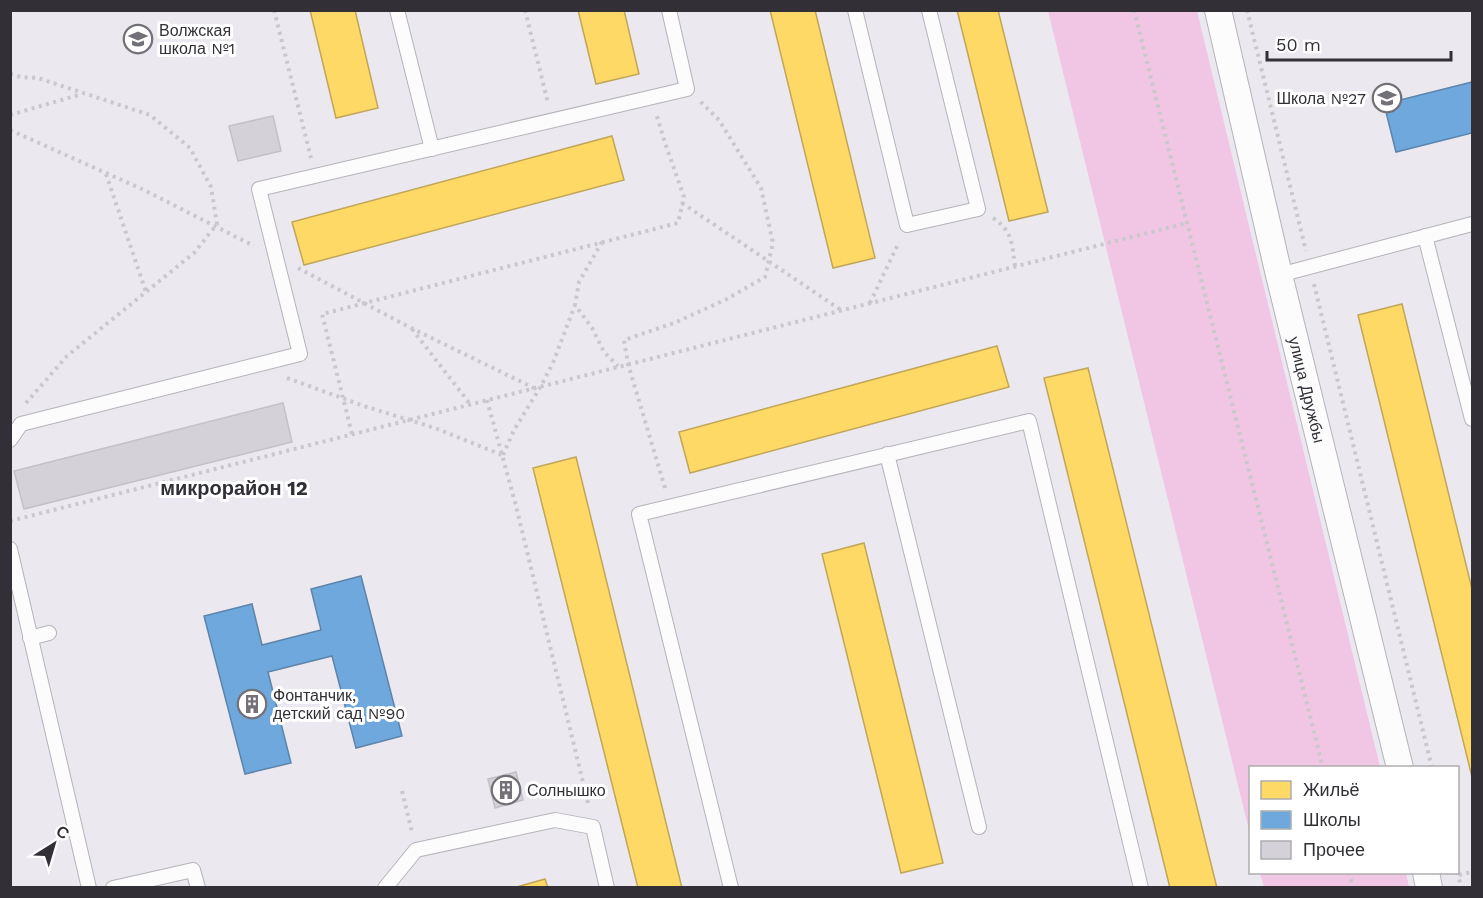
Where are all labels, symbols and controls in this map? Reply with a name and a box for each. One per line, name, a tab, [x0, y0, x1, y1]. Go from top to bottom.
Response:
place label: Волжская школа №1	[159, 21, 235, 58]
school or university icon: Волжская школа №1	[122, 23, 154, 55]
scale bar	[1267, 24, 1452, 62]
text: 50 m	[1276, 34, 1321, 55]
school or university icon: Школа №27	[1371, 82, 1403, 114]
place label: Школа №27	[1276, 89, 1366, 108]
street label: улица Дружбы	[1284, 335, 1329, 445]
district label: микрорайон 12	[160, 476, 308, 500]
place label: Фонтанчик, детский сад №90	[273, 686, 405, 723]
building icon: Фонтанчик, детский сад №90	[236, 688, 268, 720]
legend	[1249, 766, 1459, 874]
building icon: Солнышко	[490, 774, 522, 806]
text: Жильё	[1303, 779, 1360, 800]
place label: Солнышко	[527, 781, 606, 800]
text: Школы	[1303, 809, 1361, 830]
north arrow	[24, 814, 84, 874]
text: С	[52, 821, 73, 844]
text: Прочее	[1303, 839, 1365, 860]

